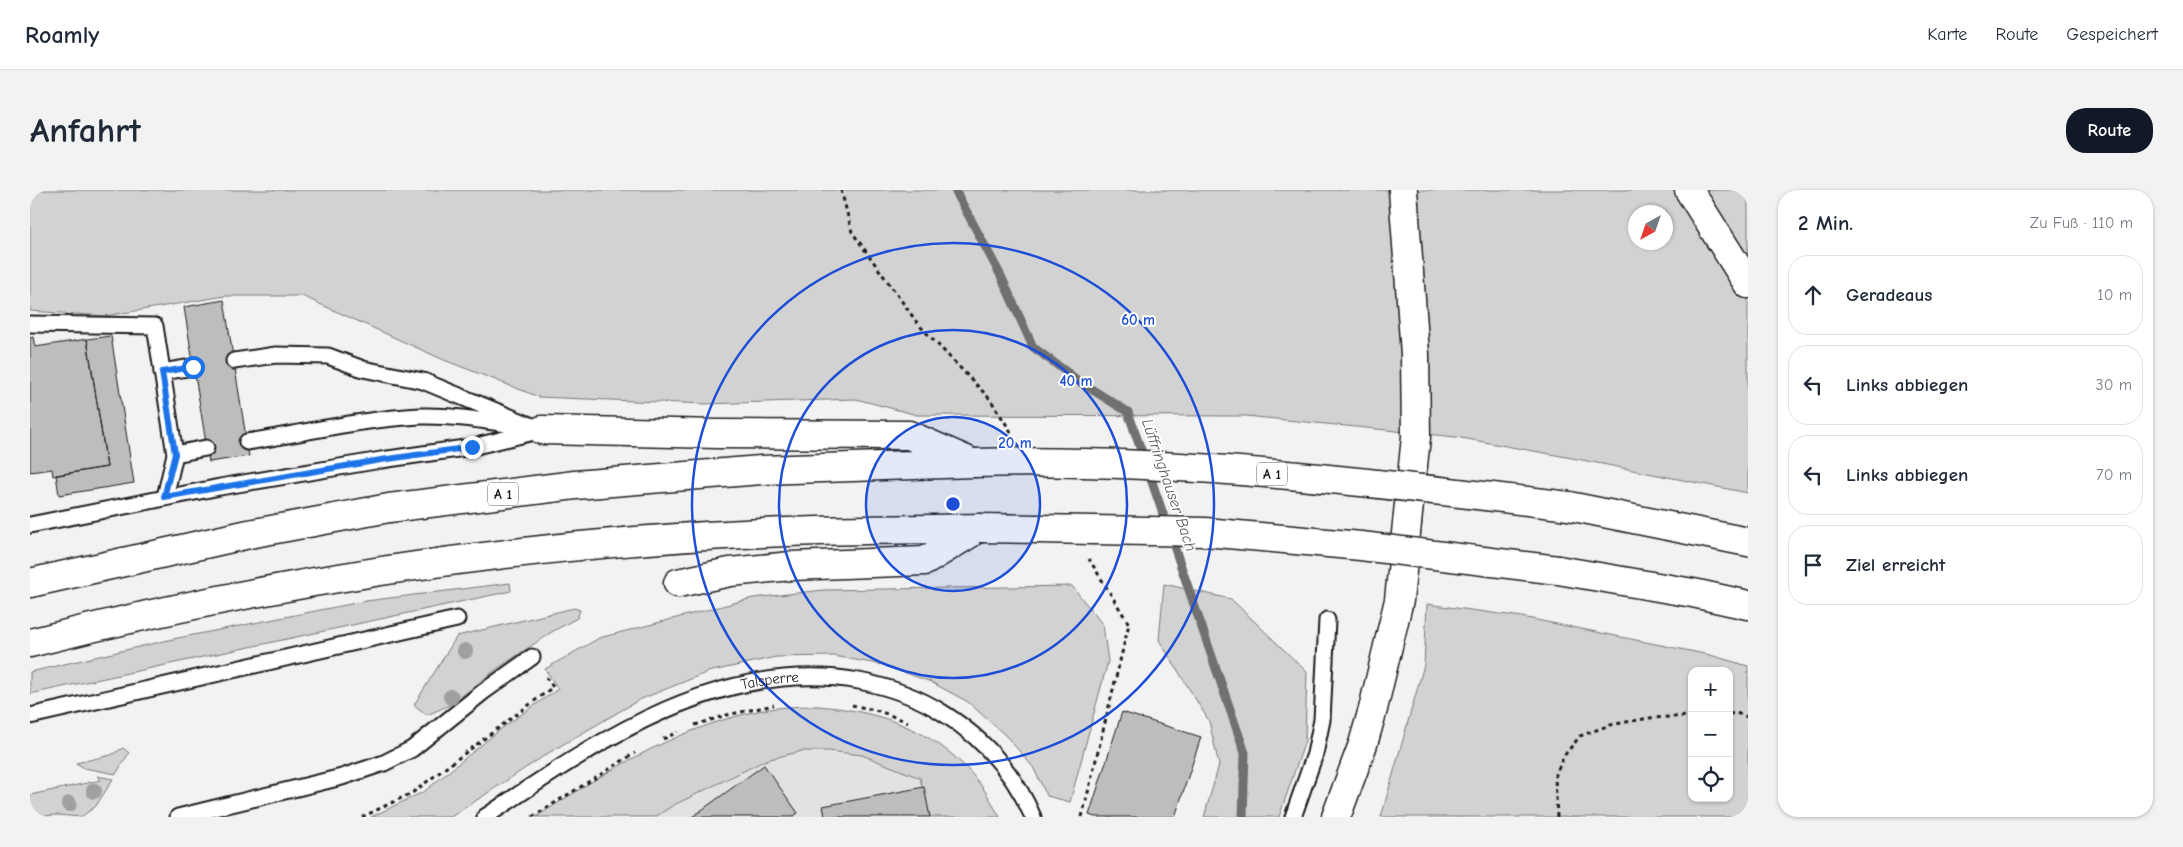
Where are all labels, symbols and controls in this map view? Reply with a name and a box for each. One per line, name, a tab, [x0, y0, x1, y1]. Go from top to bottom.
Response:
text: Roamly	[25, 21, 99, 49]
text: Karte	[1927, 24, 1967, 45]
text: Route	[1995, 24, 2038, 45]
text: Gespeichert	[2066, 24, 2158, 45]
button: Route	[2066, 108, 2153, 153]
text: Anfahrt	[30, 110, 141, 151]
north arrow	[1628, 205, 1673, 250]
text: 2 Min.	[1798, 211, 1853, 235]
text: Zu Fuß · 110 m	[2030, 214, 2133, 232]
icon: ahead	[1799, 281, 1827, 309]
text: Geradeaus	[1846, 284, 1932, 306]
text: 10 m	[2097, 286, 2132, 304]
text: 60 m	[1121, 311, 1155, 329]
route start	[182, 356, 205, 379]
icon: left	[1799, 371, 1827, 399]
text: 40 m	[1060, 372, 1093, 390]
text: Links abbiegen	[1846, 374, 1968, 396]
text: 30 m	[2096, 376, 2132, 394]
water label: Lüffringhauser Bach	[1138, 416, 1200, 554]
text: 20 m	[998, 434, 1032, 452]
route end	[461, 436, 484, 459]
icon: left	[1799, 461, 1827, 489]
road number: A 1	[1257, 462, 1287, 486]
text: Links abbiegen	[1846, 464, 1968, 486]
text: 70 m	[2096, 466, 2132, 484]
road number: A 1	[488, 482, 518, 506]
centre of rings	[944, 495, 962, 513]
icon: arrive	[1799, 551, 1827, 579]
text: Ziel erreicht	[1846, 554, 1945, 576]
map controls	[1688, 667, 1733, 802]
button: +	[1688, 667, 1733, 712]
street label: Talsperre	[739, 668, 800, 693]
button: −	[1688, 712, 1733, 757]
button: locate	[1688, 757, 1733, 802]

